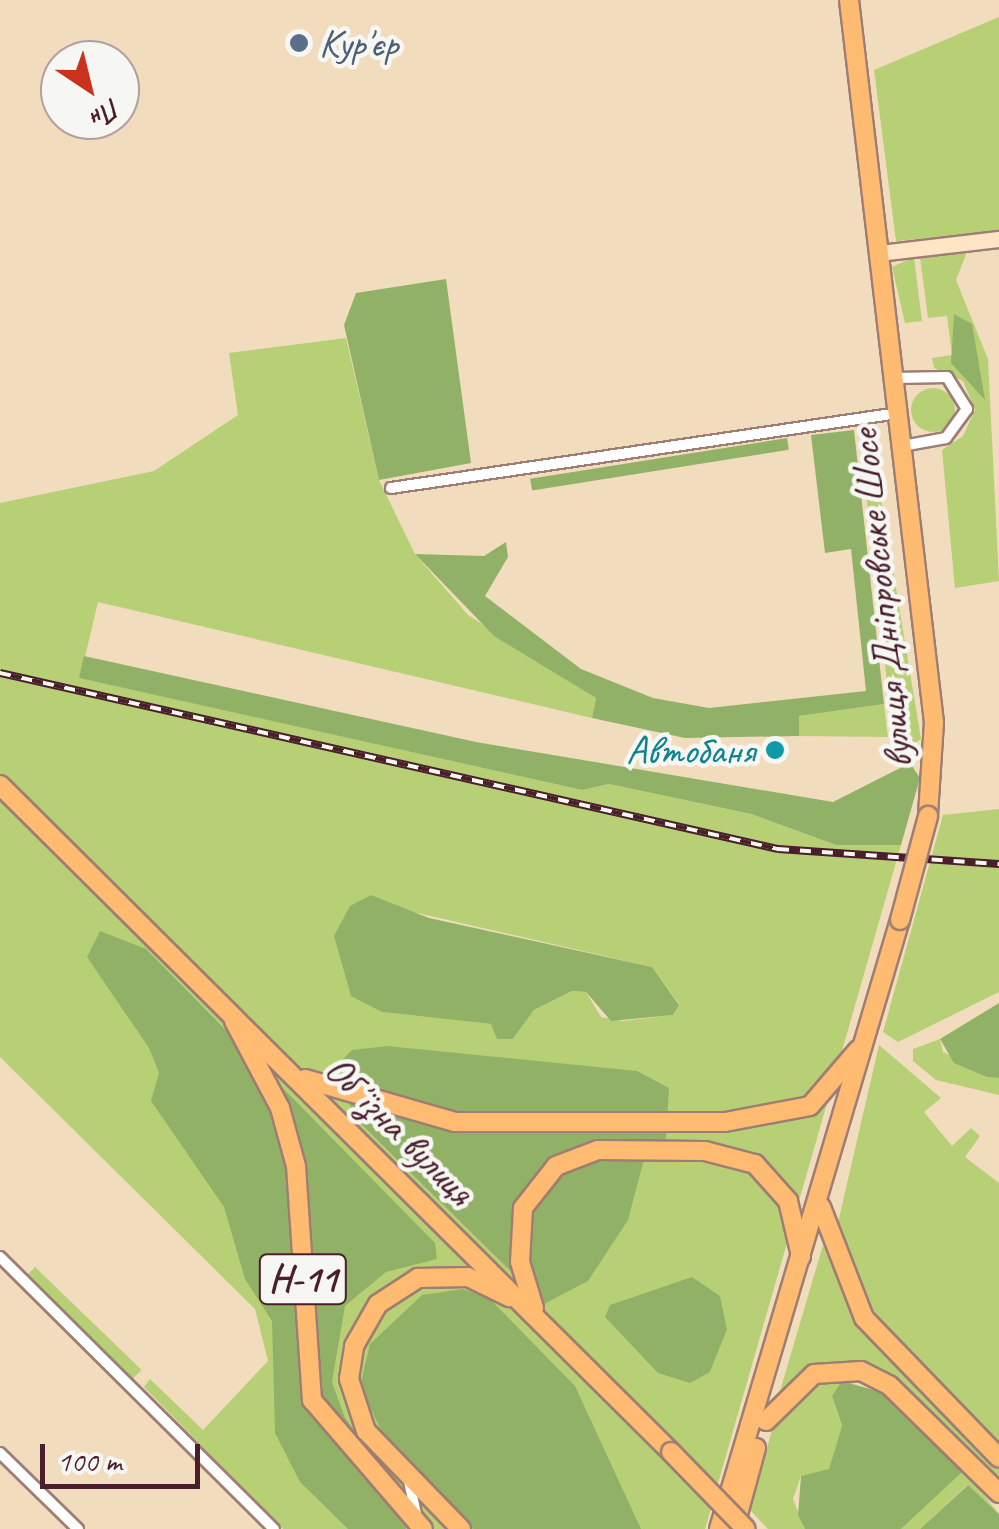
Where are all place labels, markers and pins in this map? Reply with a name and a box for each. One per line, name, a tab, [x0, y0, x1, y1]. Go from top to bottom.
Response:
place label: Кур'єр	[319, 19, 398, 67]
marker: Кур'єр	[288, 32, 310, 54]
place label: Автобаня	[626, 726, 755, 774]
marker: Автобаня	[764, 739, 786, 761]

